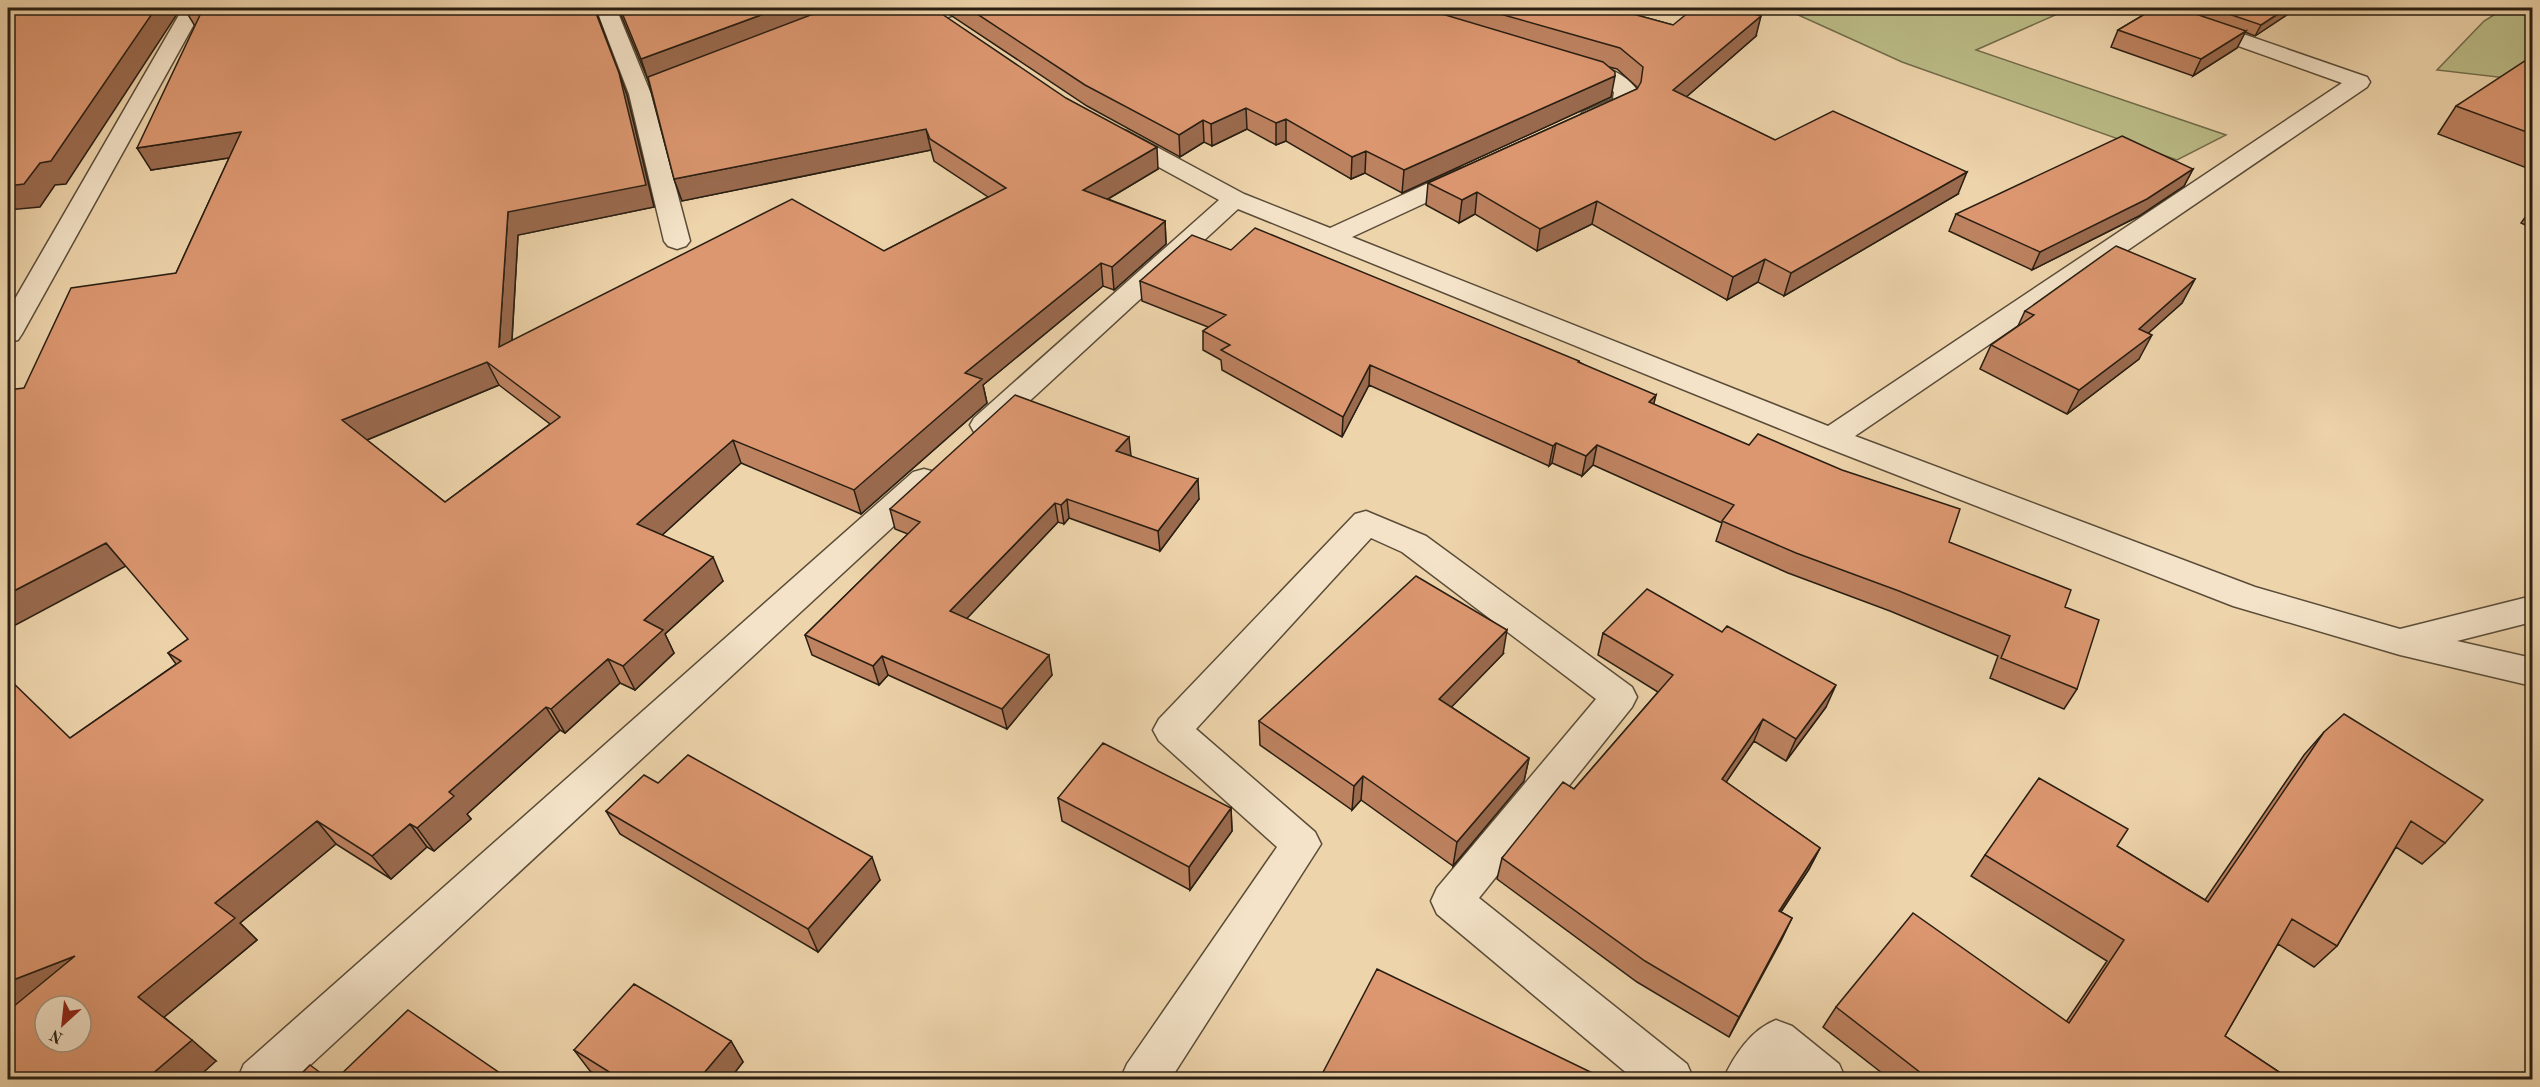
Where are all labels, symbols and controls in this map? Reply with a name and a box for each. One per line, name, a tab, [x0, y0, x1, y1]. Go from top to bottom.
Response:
north arrow	[33, 994, 93, 1054]
text: N	[47, 1025, 66, 1045]

